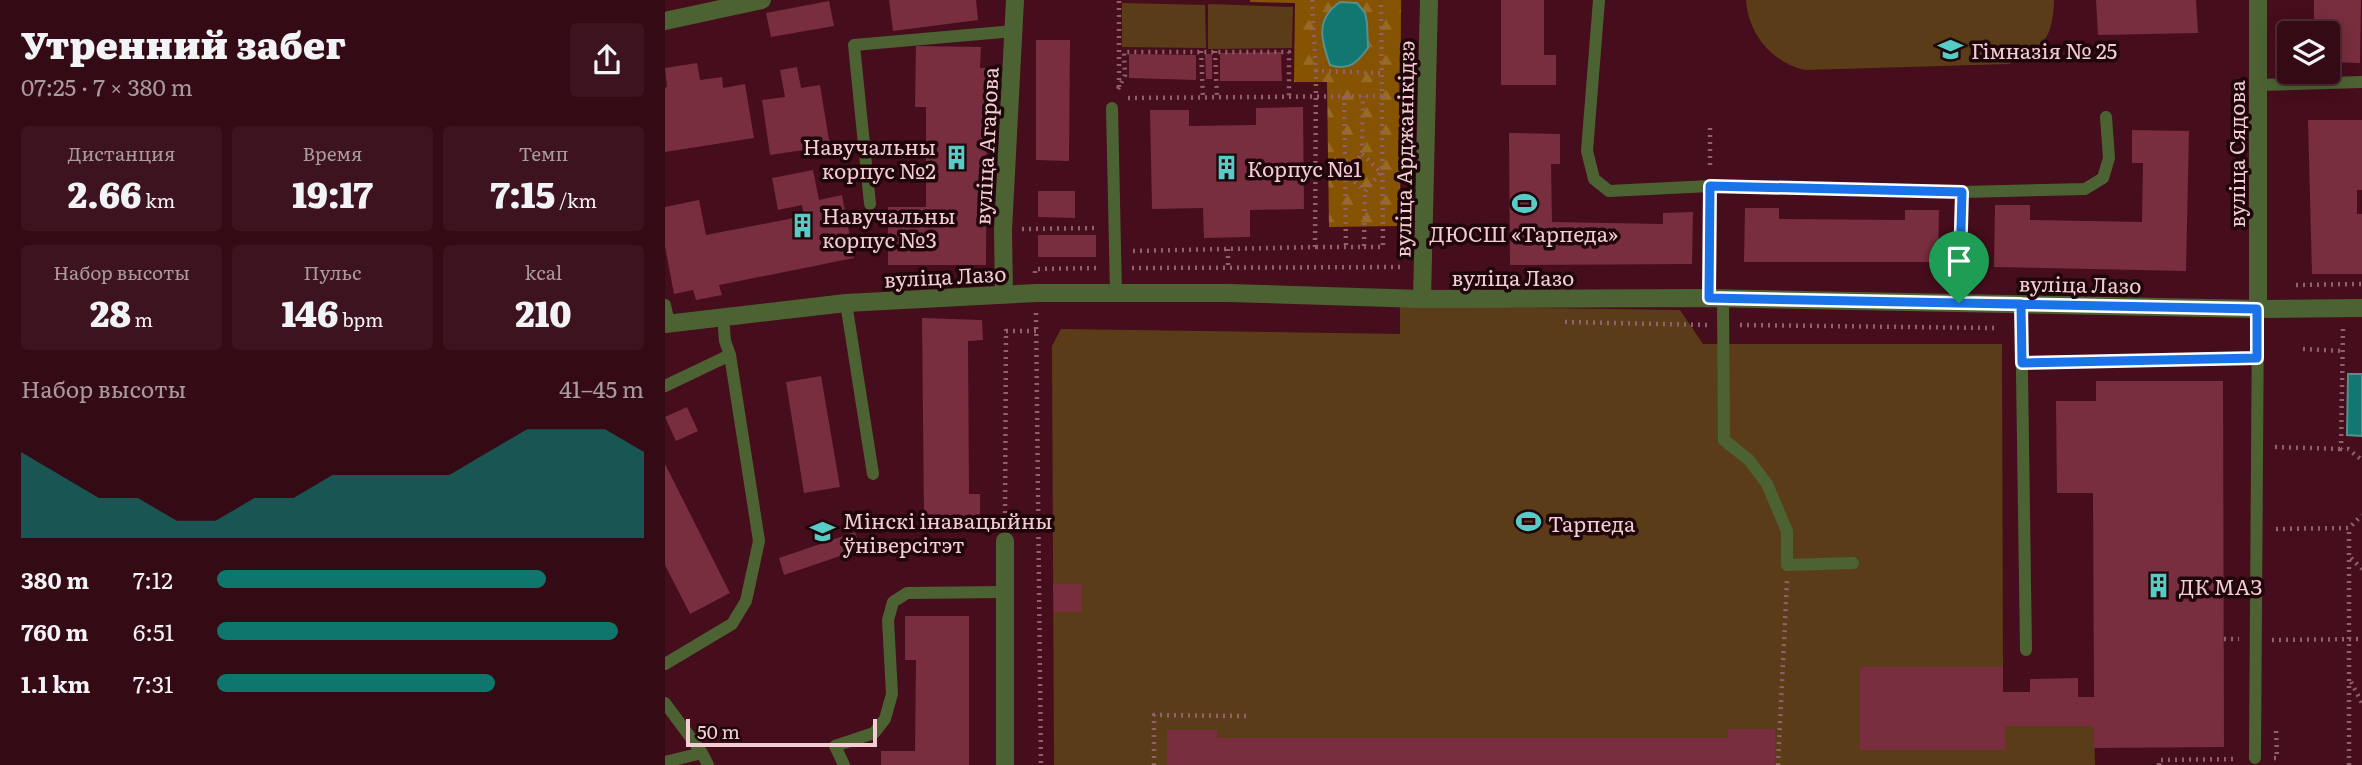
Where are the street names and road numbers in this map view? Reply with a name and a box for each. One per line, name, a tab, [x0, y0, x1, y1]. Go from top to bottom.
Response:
street label: вуліца Арджанікідзэ	[1386, 40, 1420, 258]
street label: вуліца Агарова	[965, 66, 1005, 226]
street label: вуліца Сядова	[2220, 80, 2251, 228]
street label: вуліца Лазо	[883, 256, 1007, 294]
street label: вуліца Лазо	[1452, 261, 1574, 292]
street label: вуліца Лазо	[2018, 266, 2142, 300]

